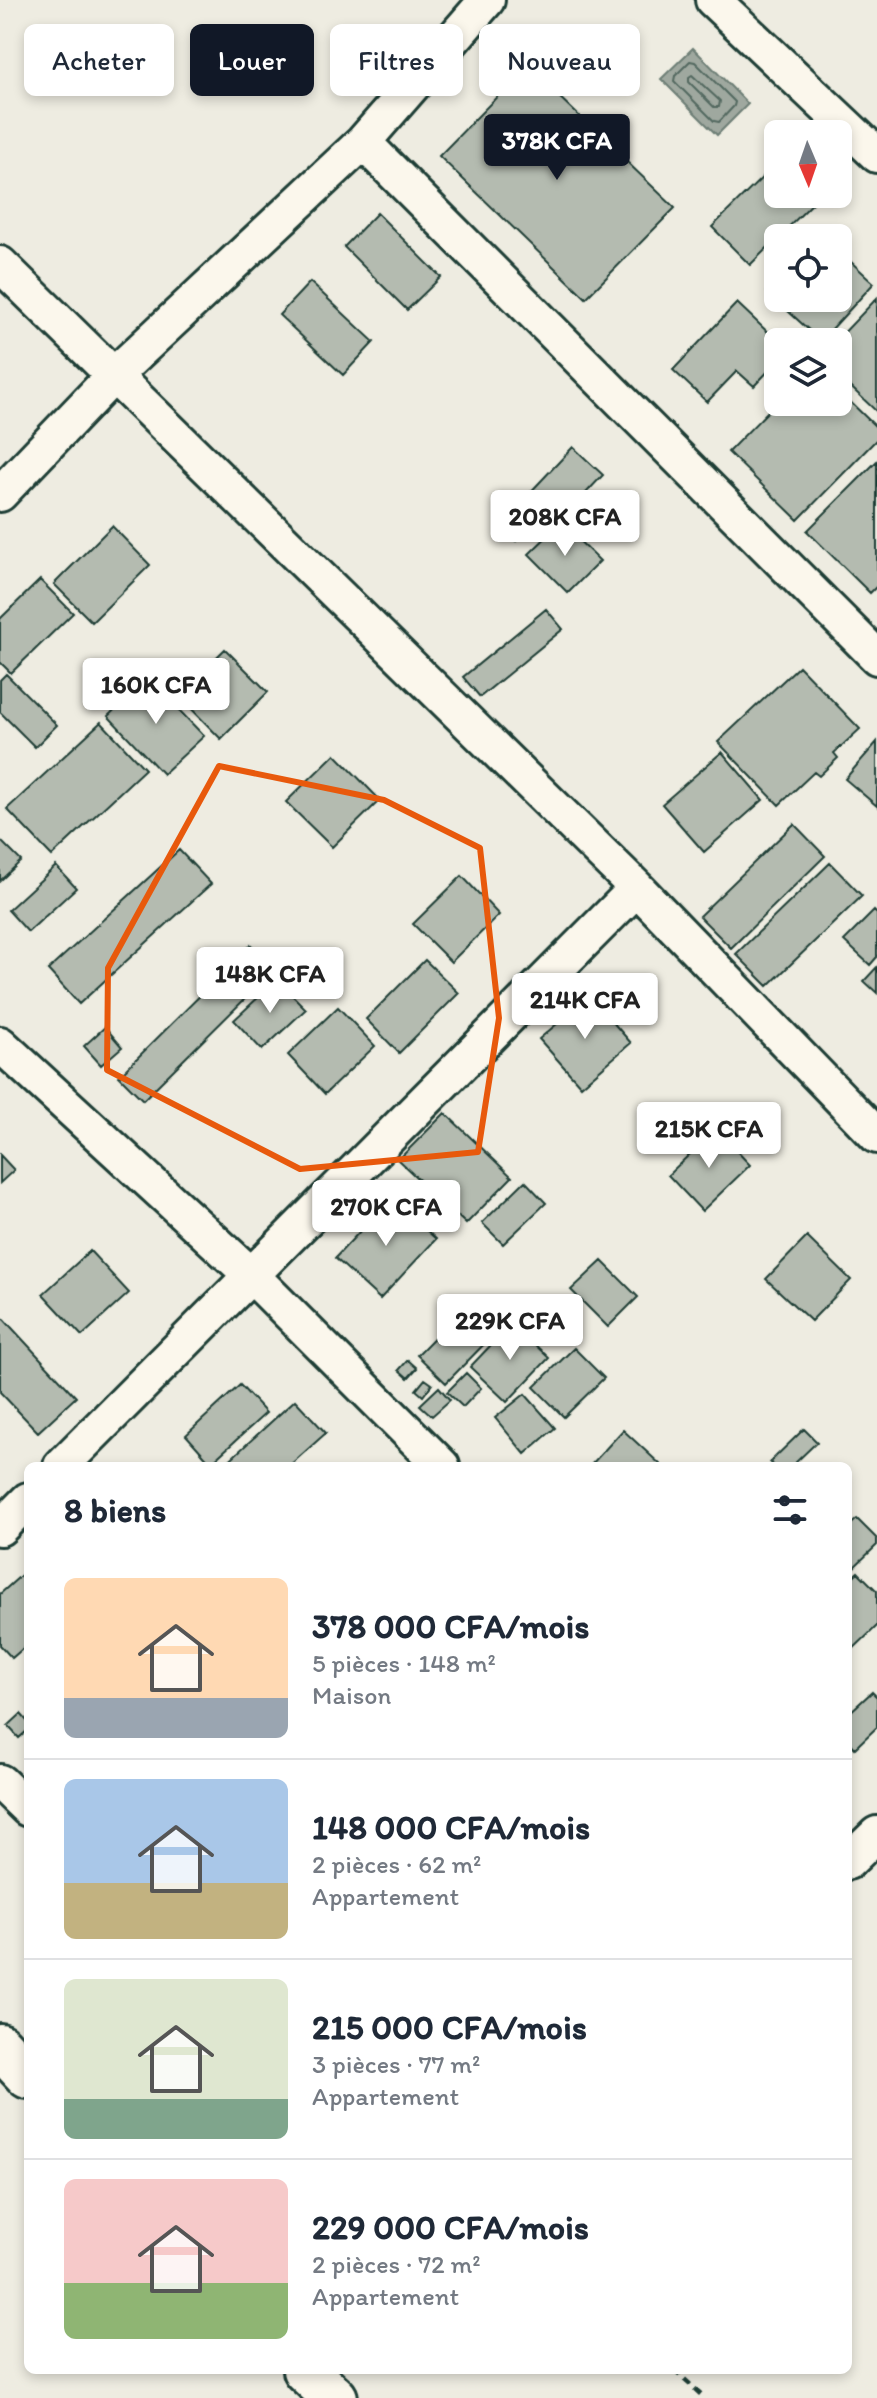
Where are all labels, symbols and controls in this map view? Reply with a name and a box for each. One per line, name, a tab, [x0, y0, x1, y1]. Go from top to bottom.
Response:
chip: Acheter	[24, 24, 174, 96]
chip: Louer	[190, 24, 314, 96]
chip: Filtres	[330, 24, 463, 96]
chip: Nouveau	[479, 24, 640, 96]
pin: 378K CFA	[474, 114, 640, 182]
north arrow	[764, 120, 852, 208]
map controls	[764, 120, 852, 416]
text: 378K CFA	[502, 124, 612, 156]
button: locate	[764, 224, 852, 312]
button: layers	[764, 328, 852, 416]
pin: 208K CFA	[482, 490, 648, 558]
text: 208K CFA	[509, 500, 621, 532]
pin: 160K CFA	[73, 658, 239, 726]
text: 160K CFA	[101, 668, 211, 700]
pin: 148K CFA	[187, 947, 353, 1015]
text: 148K CFA	[215, 957, 325, 989]
pin: 214K CFA	[502, 973, 668, 1041]
text: 214K CFA	[530, 983, 640, 1015]
pin: 215K CFA	[626, 1102, 792, 1170]
text: 215K CFA	[655, 1112, 763, 1144]
pin: 270K CFA	[303, 1180, 469, 1248]
text: 270K CFA	[330, 1190, 442, 1222]
pin: 229K CFA	[427, 1294, 593, 1362]
text: 229K CFA	[455, 1304, 565, 1336]
icon: filters	[768, 1488, 812, 1532]
text: 8 biens	[64, 1490, 166, 1531]
text: 378 000 CFA/mois	[312, 1606, 589, 1647]
icon: home	[128, 1610, 224, 1706]
text: 5 pièces · 148 m²	[312, 1647, 496, 1679]
text: Maison	[312, 1679, 391, 1711]
text: 148 000 CFA/mois	[312, 1807, 590, 1848]
icon: home	[128, 1811, 224, 1907]
text: 2 pièces · 62 m²	[312, 1848, 481, 1880]
text: Appartement	[312, 1880, 459, 1912]
text: 215 000 CFA/mois	[312, 2007, 587, 2048]
icon: home	[128, 2011, 224, 2107]
text: 3 pièces · 77 m²	[312, 2048, 480, 2080]
text: Appartement	[312, 2080, 459, 2112]
text: 229 000 CFA/mois	[312, 2207, 589, 2248]
icon: home	[128, 2211, 224, 2307]
text: 2 pièces · 72 m²	[312, 2248, 481, 2280]
text: Appartement	[312, 2280, 459, 2312]

